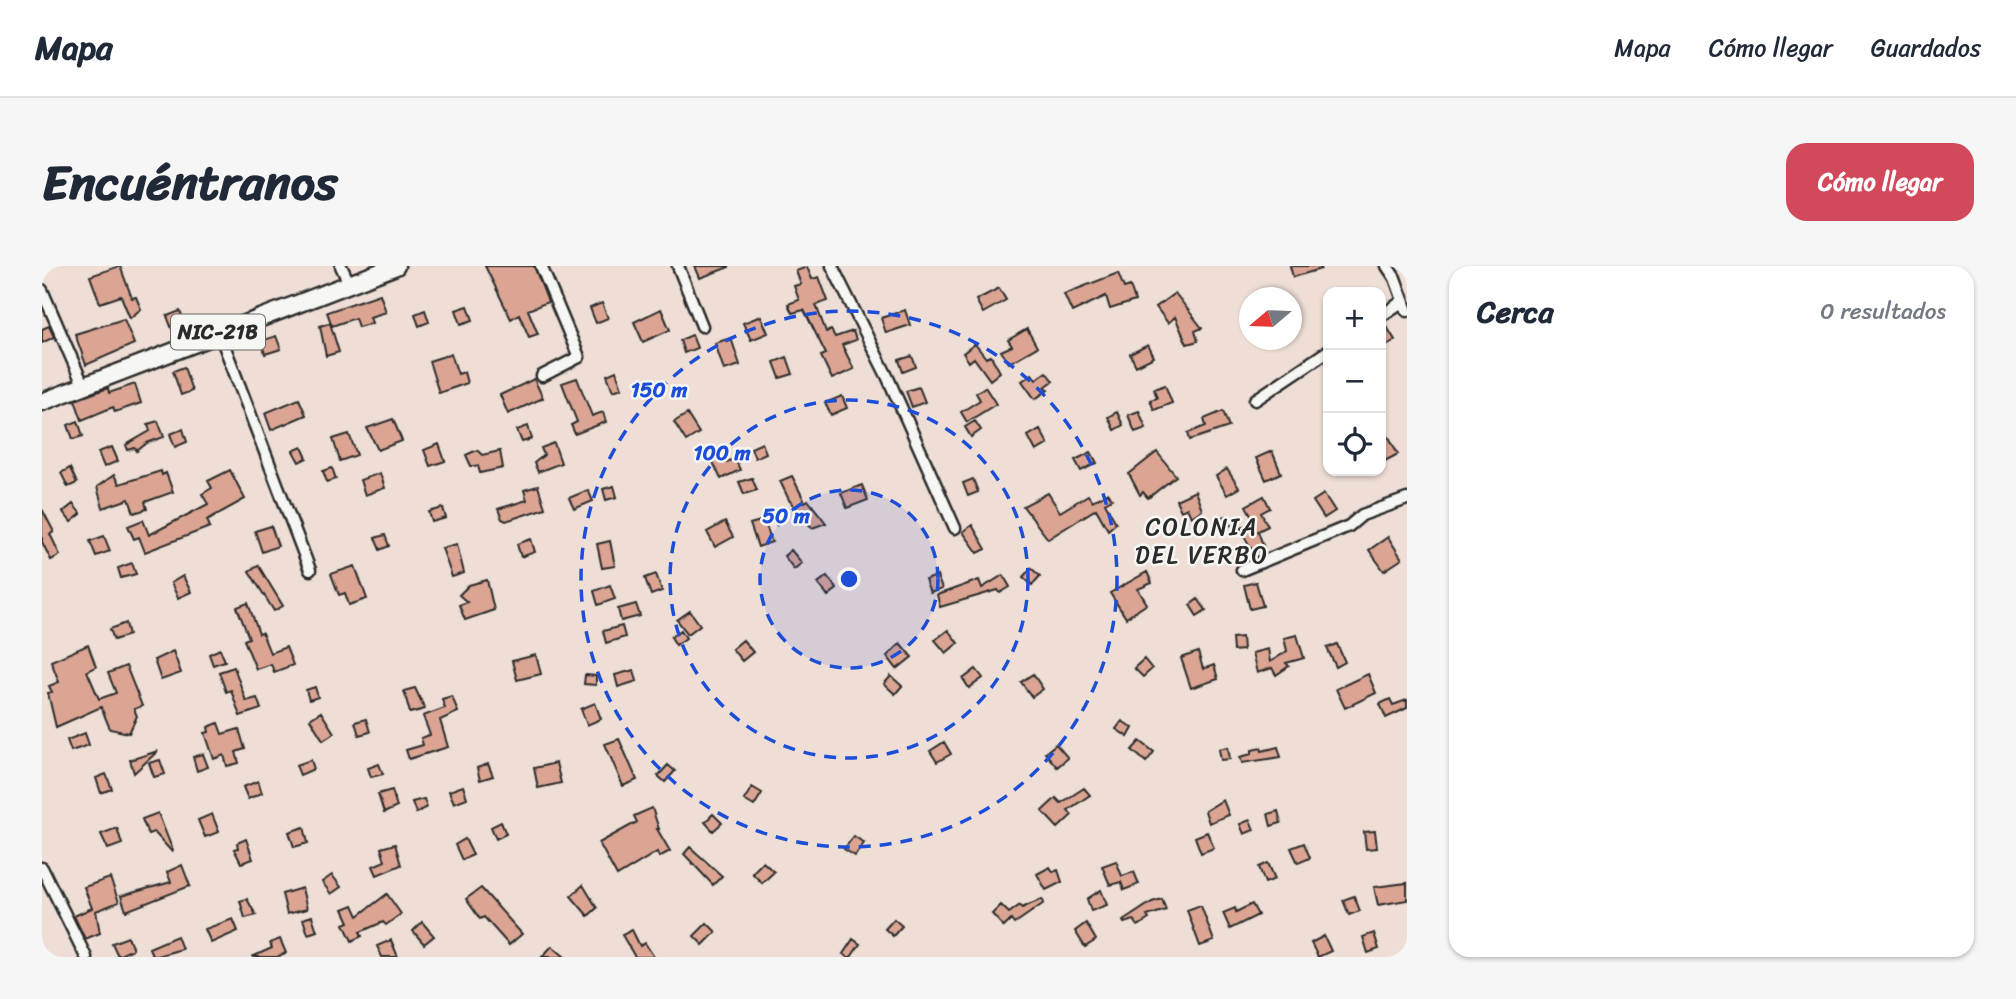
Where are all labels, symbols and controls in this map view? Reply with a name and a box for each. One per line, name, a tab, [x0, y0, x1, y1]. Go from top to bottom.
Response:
text: Mapa	[35, 19, 112, 77]
text: Mapa	[1614, 27, 1671, 69]
text: Cómo llegar	[1709, 27, 1833, 69]
text: Guardados	[1871, 27, 1981, 69]
text: Encuéntranos	[42, 139, 338, 226]
button: Cómo llegar	[1786, 143, 1974, 221]
text: Cerca	[1477, 285, 1553, 339]
north arrow	[1239, 287, 1302, 350]
map controls	[1323, 287, 1386, 476]
button: +	[1323, 287, 1386, 350]
text: 0 resultados	[1820, 291, 1946, 332]
road number: NIC-21B	[171, 314, 265, 350]
button: −	[1323, 350, 1386, 413]
text: 150 m	[631, 371, 688, 409]
button: locate	[1323, 413, 1386, 476]
text: 100 m	[693, 434, 751, 472]
text: 50 m	[762, 497, 811, 535]
district label: COLONIA DEL VERBO	[1135, 506, 1269, 576]
centre of rings	[837, 567, 861, 591]

